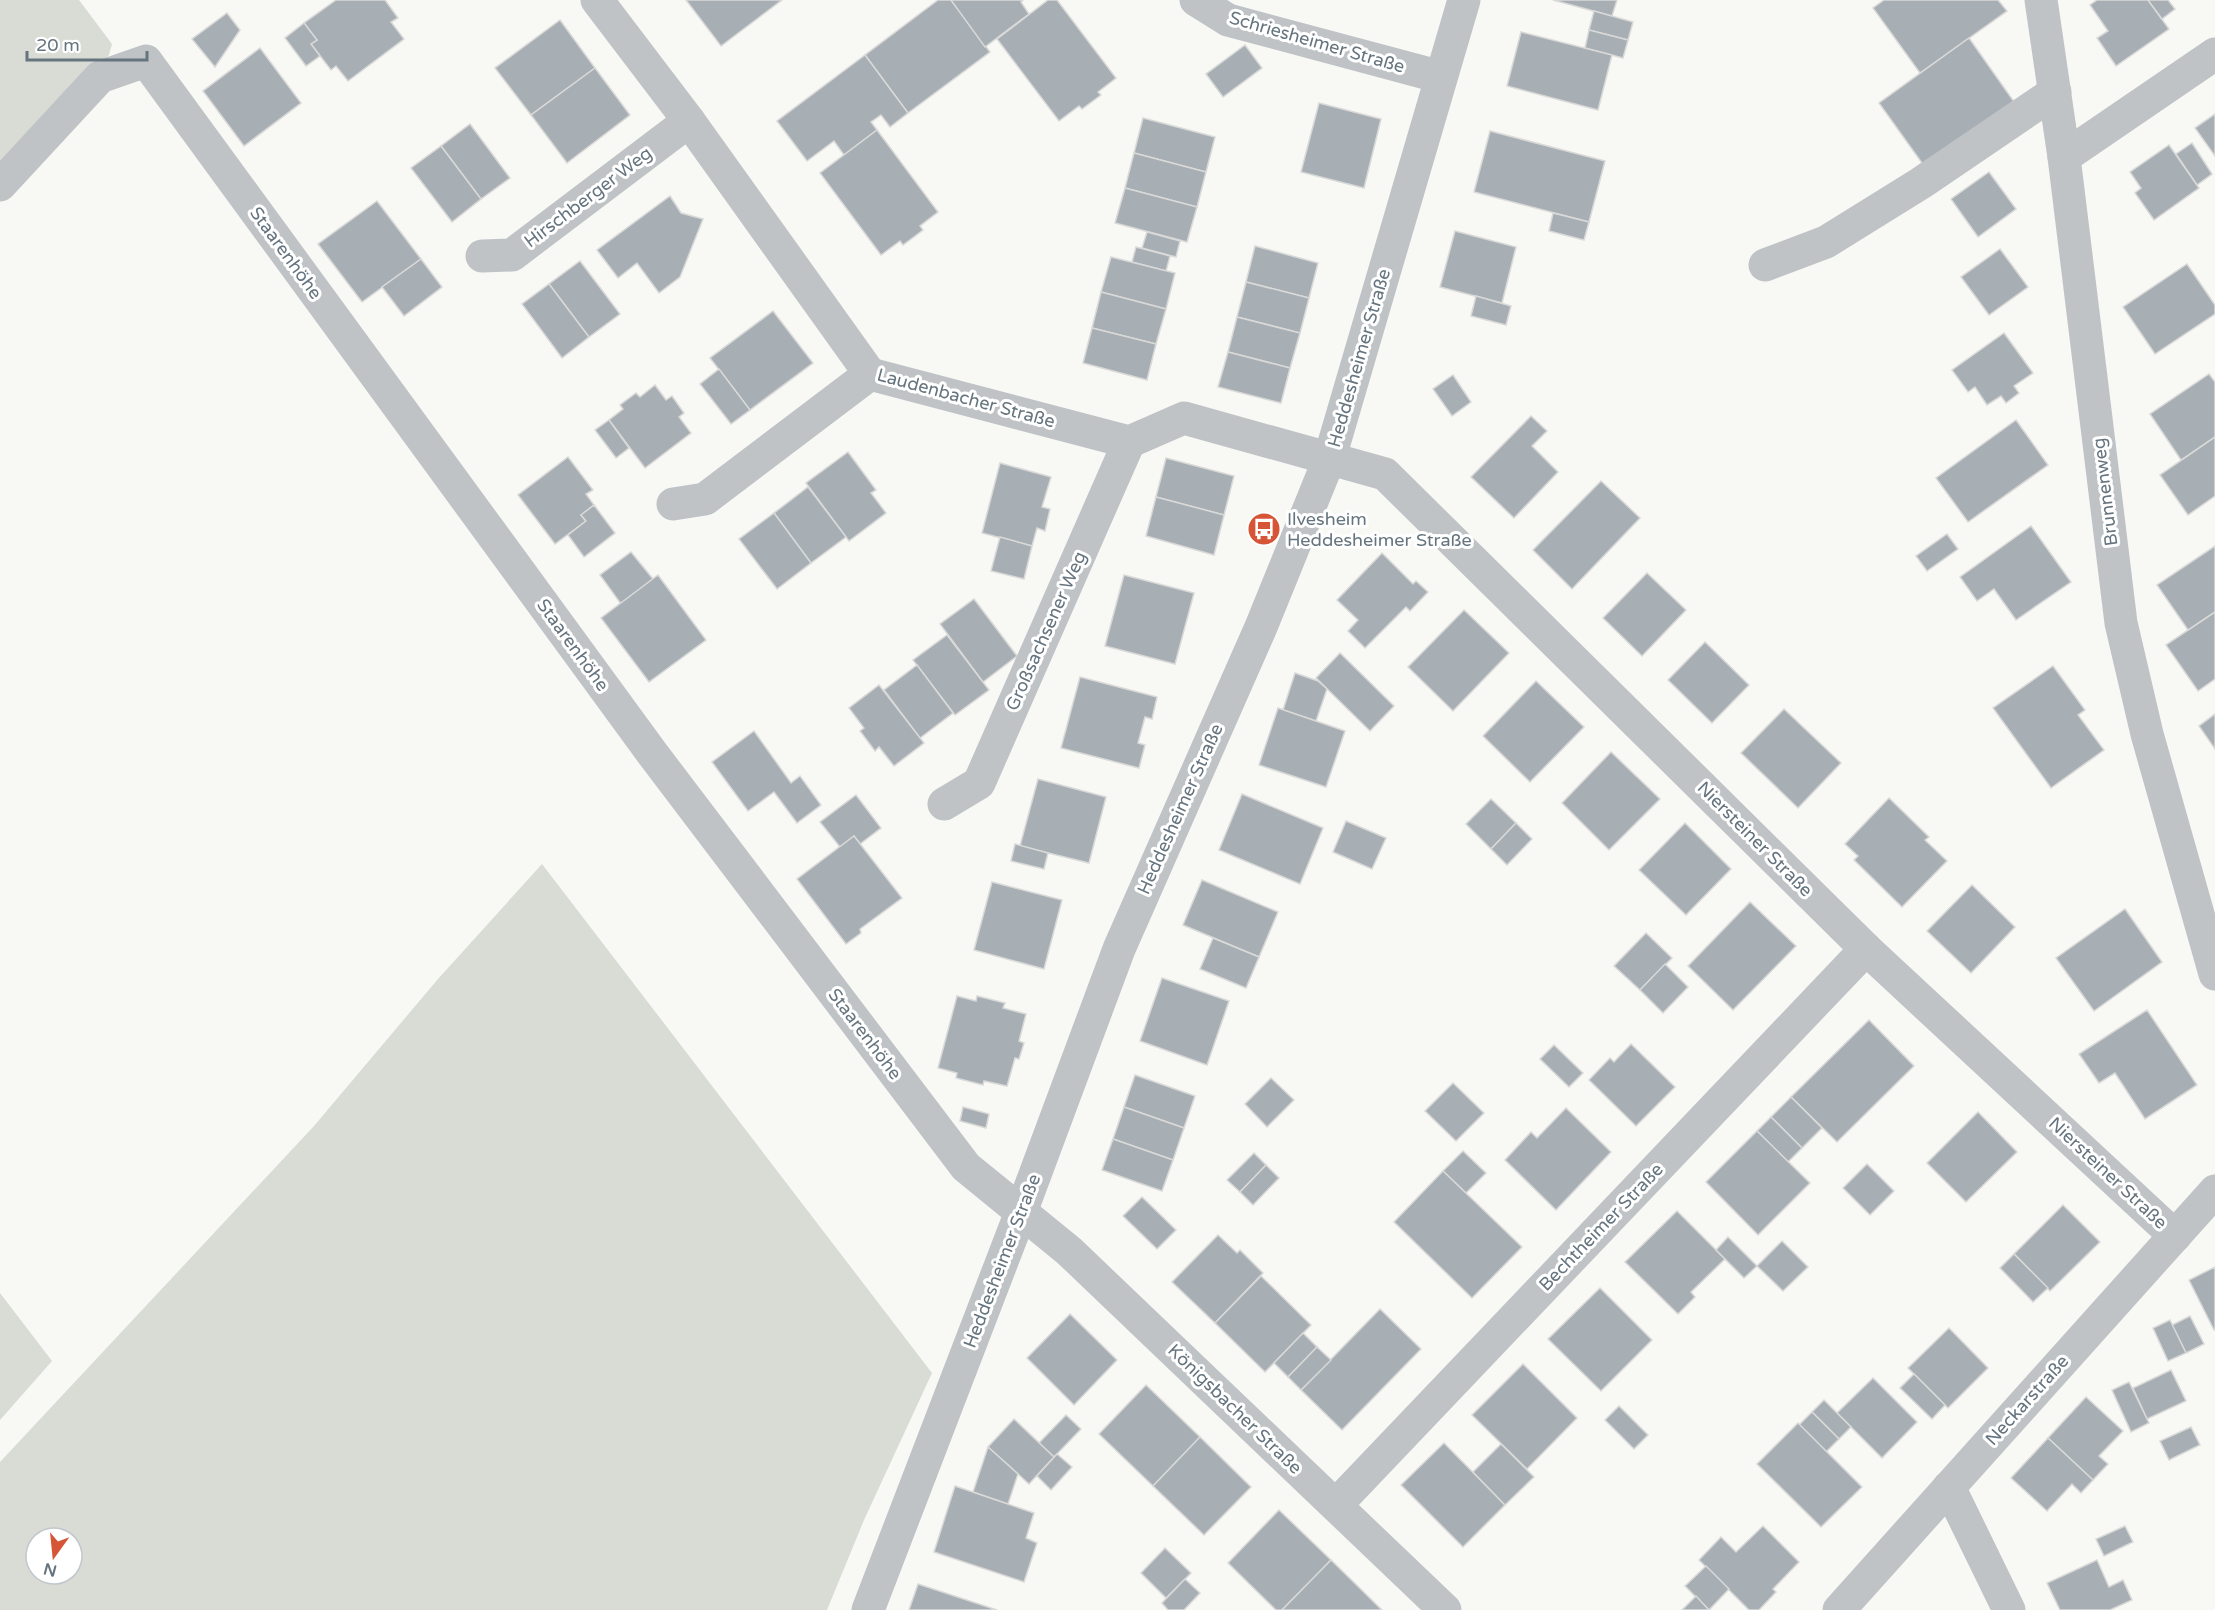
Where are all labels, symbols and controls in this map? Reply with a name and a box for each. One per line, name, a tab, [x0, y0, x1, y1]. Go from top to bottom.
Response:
street label: Schriesheimer Straße	[1227, 6, 1407, 78]
scale bar	[27, 24, 147, 62]
text: 20 m	[36, 34, 80, 56]
street label: Hirschberger Weg	[520, 142, 656, 252]
street label: Staarenhöhe	[245, 203, 327, 303]
street label: Heddesheimer Straße	[1323, 266, 1395, 450]
street label: Laudenbacher Straße	[875, 364, 1057, 432]
street label: Brunnenweg	[2087, 437, 2123, 547]
place label: Ilvesheim Heddesheimer Straße	[1287, 508, 1472, 551]
bus stop icon: Ilvesheim Heddesheimer Straße	[1246, 511, 1282, 547]
street label: Großsachsener Weg	[1001, 548, 1091, 714]
street label: Staarenhöhe	[532, 595, 614, 695]
street label: Heddesheimer Straße	[1132, 720, 1228, 898]
street label: Niersteiner Straße	[1693, 777, 1817, 901]
street label: Staarenhöhe	[824, 984, 906, 1084]
street label: Niersteiner Straße	[2044, 1112, 2172, 1234]
street label: Bechtheimer Straße	[1534, 1158, 1668, 1296]
street label: Heddesheimer Straße	[959, 1171, 1045, 1351]
street label: Königsbacher Straße	[1163, 1339, 1307, 1479]
street label: Neckarstraße	[1981, 1350, 2073, 1450]
north arrow	[24, 1526, 84, 1586]
text: N	[42, 1558, 59, 1581]

